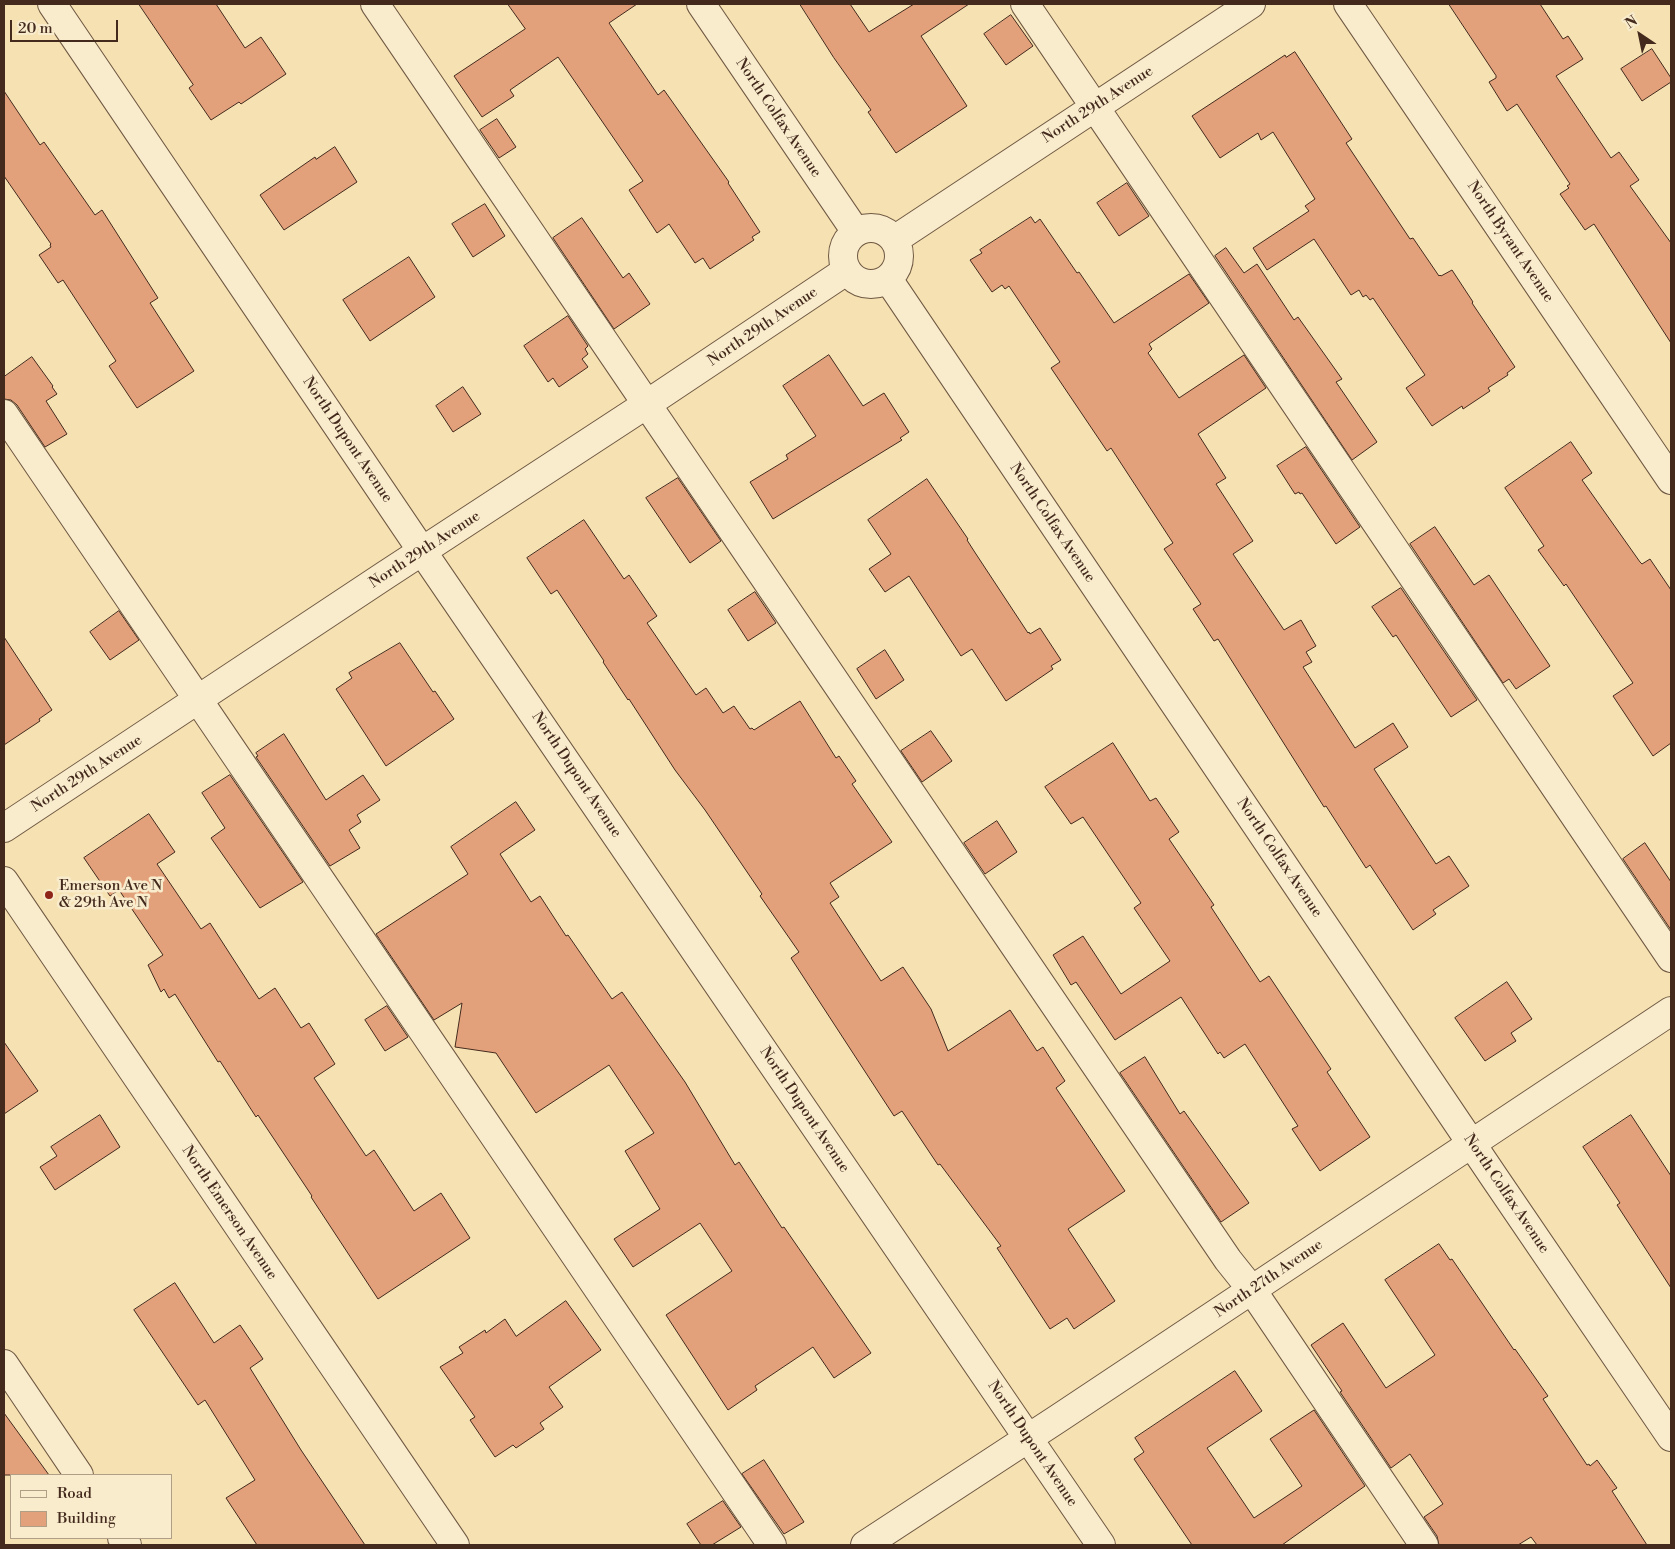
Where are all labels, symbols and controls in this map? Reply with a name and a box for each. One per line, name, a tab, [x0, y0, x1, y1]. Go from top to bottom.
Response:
scale bar	[12, 10, 120, 42]
north arrow	[1615, 10, 1665, 60]
text: N	[1622, 12, 1641, 33]
text: 20 m	[18, 19, 53, 38]
street label: North Colfax Avenue	[731, 55, 825, 181]
street label: North 29th Avenue	[1039, 62, 1157, 148]
street label: North Byrant Avenue	[1463, 178, 1557, 306]
street label: North 29th Avenue	[705, 284, 821, 370]
street label: North Dupont Avenue	[298, 374, 396, 506]
street label: North Colfax Avenue	[1005, 460, 1099, 586]
street label: North 29th Avenue	[366, 507, 484, 593]
street label: North Dupont Avenue	[527, 709, 625, 841]
street label: North 29th Avenue	[28, 731, 146, 817]
street label: North Colfax Avenue	[1232, 795, 1326, 921]
place label: Emerson Ave N & 29th Ave N	[59, 877, 162, 912]
marker: Emerson Ave N & 29th Ave N	[43, 889, 55, 901]
street label: North Dupont Avenue	[755, 1044, 853, 1176]
street label: North Colfax Avenue	[1459, 1131, 1553, 1257]
street label: North Emerson Avenue	[177, 1143, 281, 1283]
street label: North 27th Avenue	[1211, 1236, 1327, 1322]
street label: North Dupont Avenue	[983, 1378, 1081, 1510]
legend	[10, 1474, 172, 1539]
text: Road	[57, 1484, 92, 1503]
text: Building	[57, 1509, 116, 1528]

